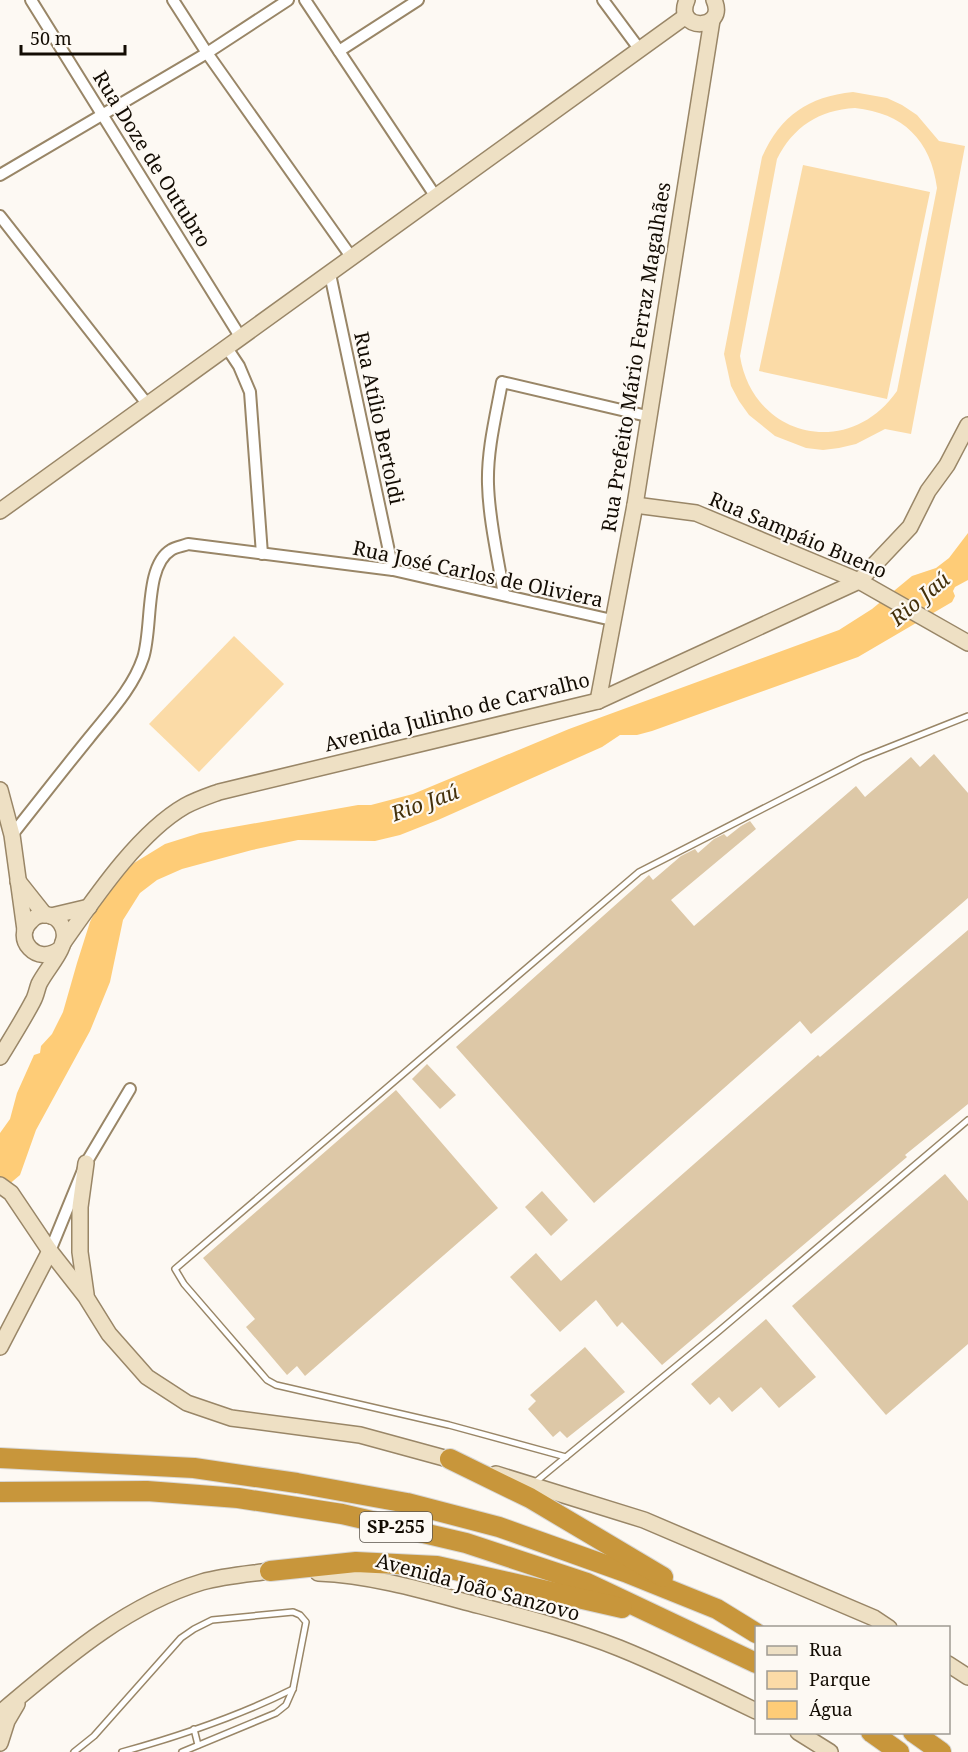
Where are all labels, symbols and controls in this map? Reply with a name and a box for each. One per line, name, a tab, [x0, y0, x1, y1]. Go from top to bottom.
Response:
scale bar	[21, 18, 124, 56]
text: 50 m	[30, 26, 72, 50]
street label: Rua Doze de Outubro	[87, 65, 218, 252]
street label: Rua Prefeito Mário Ferraz Magalhães	[594, 180, 677, 534]
street label: Rua Atílio Bertoldi	[348, 329, 411, 507]
street label: Rua Sampáio Bueno	[705, 485, 891, 584]
street label: Rua José Carlos de Oliviera	[350, 534, 606, 613]
water label: Rio Jaú	[883, 565, 956, 632]
street label: Avenida Julinho de Carvalho	[321, 665, 592, 758]
water label: Rio Jaú	[386, 777, 463, 828]
road number: SP-255	[360, 1512, 432, 1542]
street label: Avenida João Sanzovo	[373, 1546, 583, 1627]
legend	[755, 1626, 950, 1734]
text: Rua	[809, 1637, 842, 1661]
text: Parque	[809, 1667, 871, 1691]
text: Água	[809, 1697, 853, 1721]

